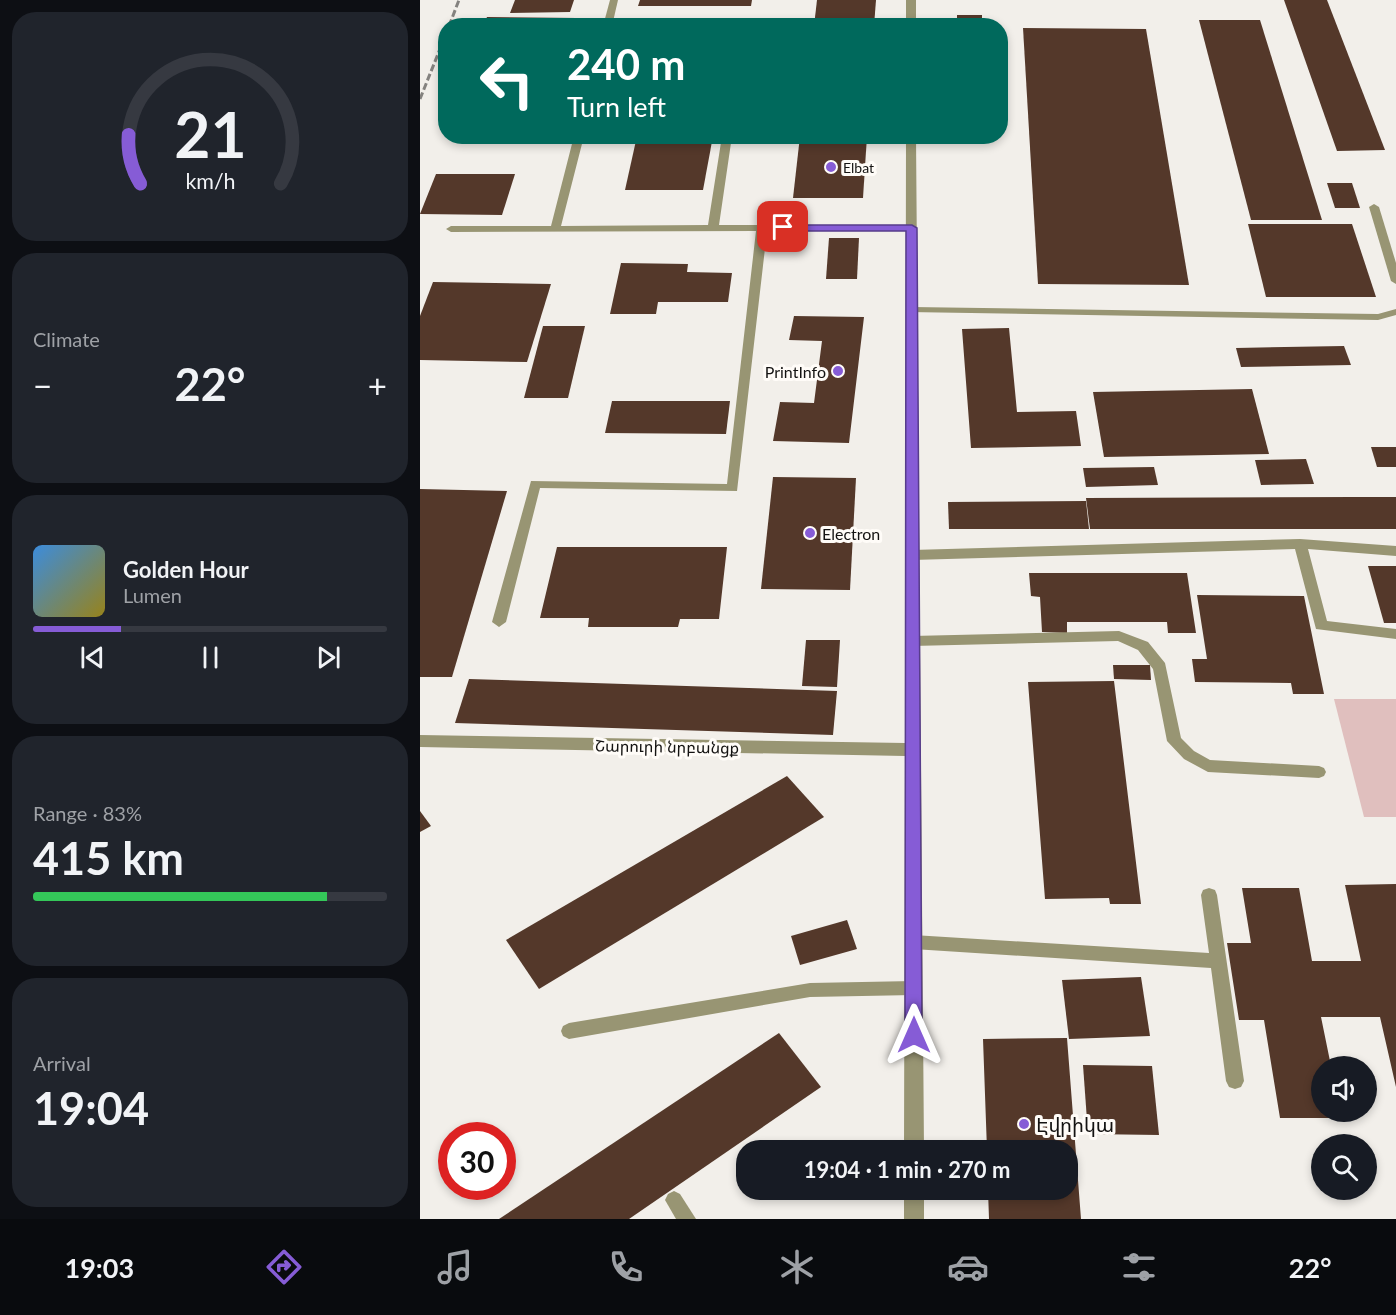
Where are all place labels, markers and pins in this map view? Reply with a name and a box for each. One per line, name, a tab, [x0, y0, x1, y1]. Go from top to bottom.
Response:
place label: Elbat	[843, 159, 874, 176]
marker: Elbat	[824, 160, 838, 174]
pin	[757, 201, 808, 252]
place label: PrintInfo	[765, 362, 826, 381]
marker: PrintInfo	[831, 364, 845, 378]
place label: Electron	[822, 524, 880, 543]
marker: Electron	[803, 526, 817, 540]
place label: Էվրիկա	[1036, 1112, 1114, 1137]
marker: Էվրիկա	[1017, 1117, 1031, 1131]

